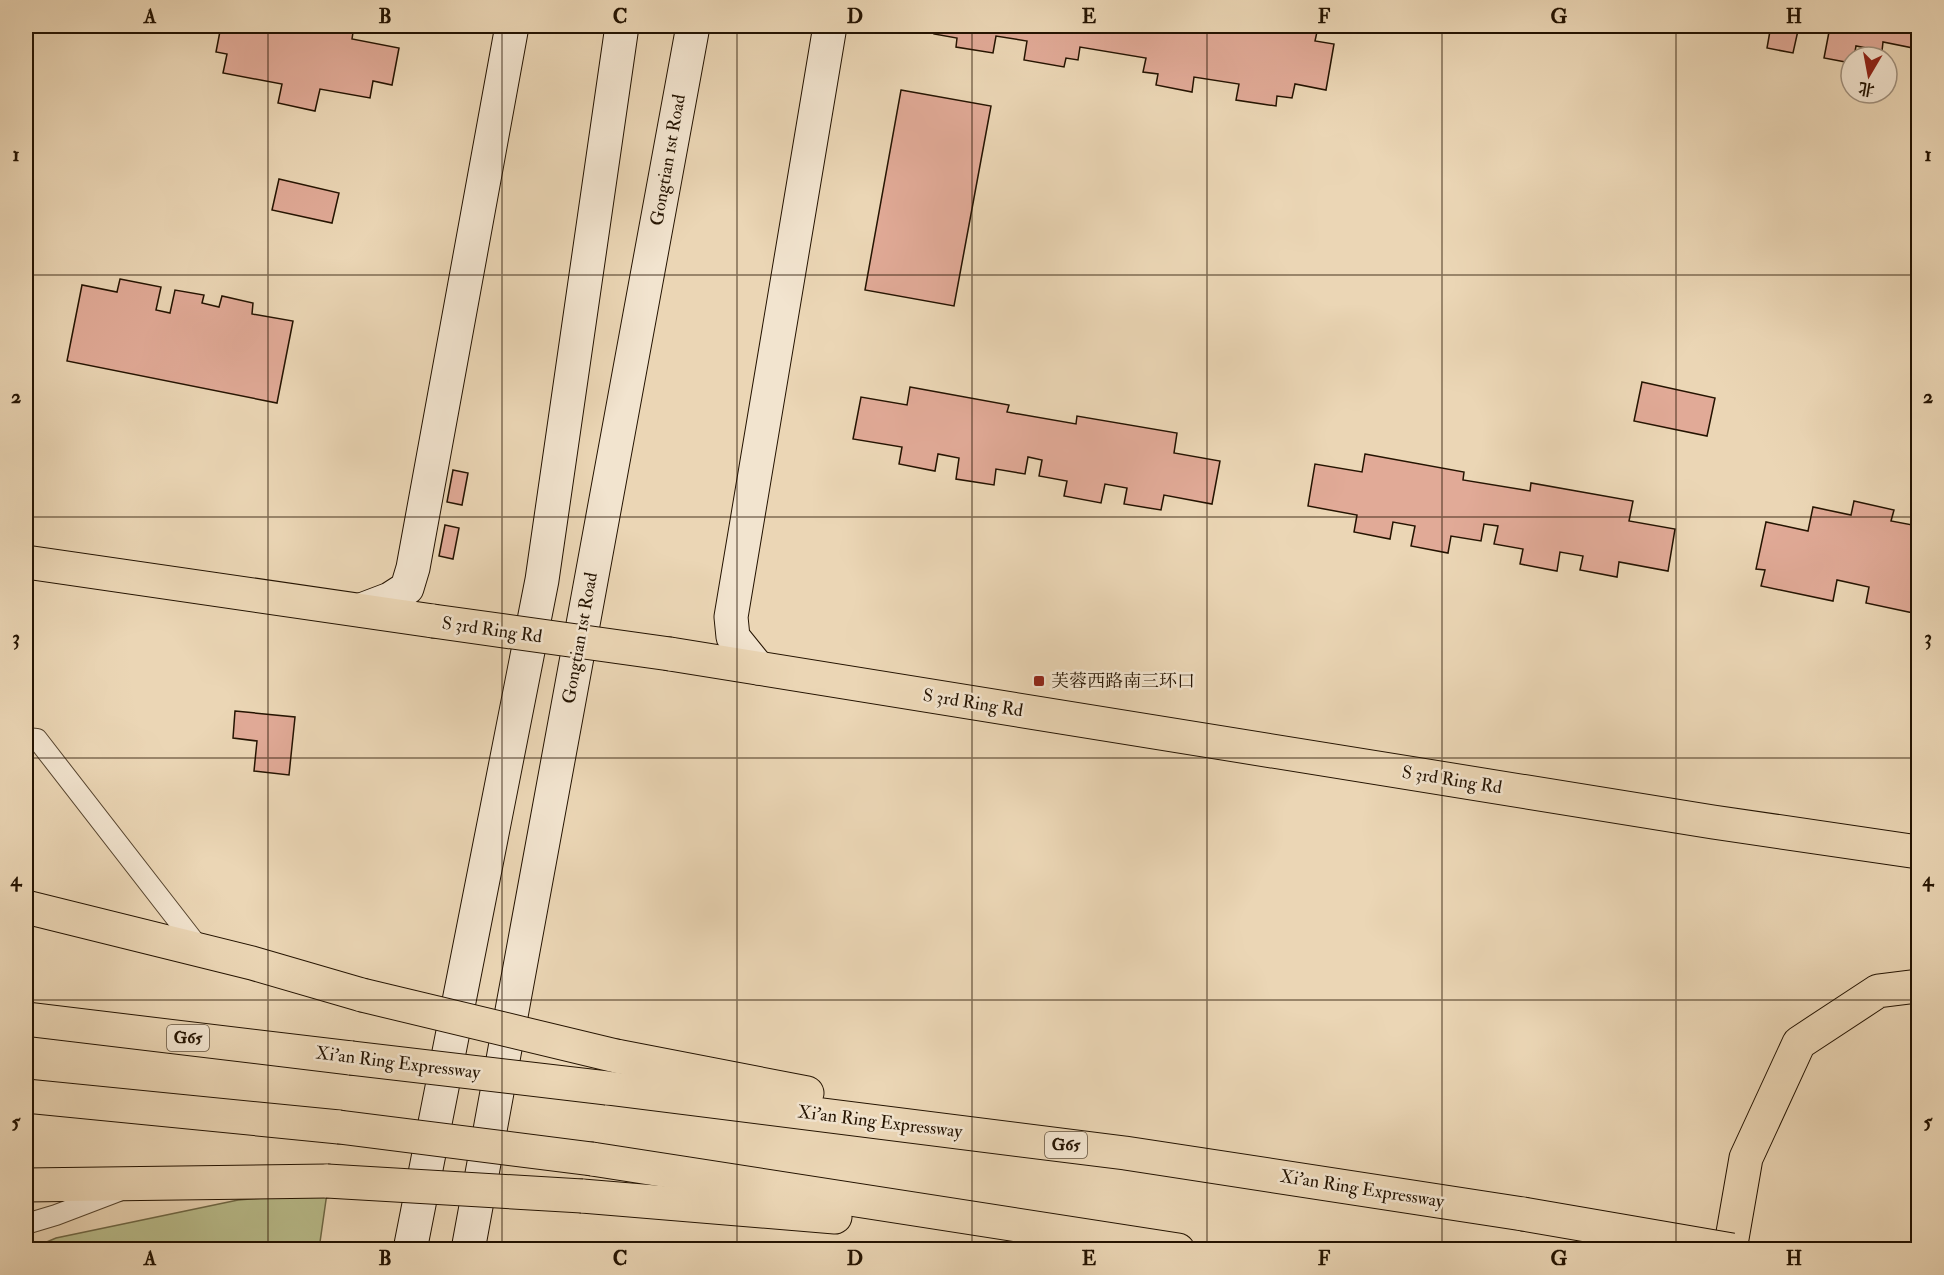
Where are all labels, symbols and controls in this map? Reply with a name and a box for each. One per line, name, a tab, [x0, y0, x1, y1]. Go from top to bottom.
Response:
text: A	[143, 4, 157, 29]
text: B	[378, 4, 392, 29]
text: C	[613, 4, 627, 29]
text: D	[847, 4, 863, 29]
text: E	[1082, 4, 1097, 29]
text: F	[1318, 4, 1331, 29]
text: G	[1551, 4, 1568, 29]
text: H	[1786, 4, 1802, 29]
north arrow	[1839, 45, 1899, 105]
text: 北	[1857, 78, 1876, 100]
street label: Gongtian 1st Road	[645, 92, 691, 227]
text: 1	[12, 142, 20, 167]
text: 1	[1924, 142, 1932, 167]
text: 2	[11, 384, 21, 409]
text: 2	[1923, 384, 1933, 409]
street label: Gongtian 1st Road	[557, 570, 603, 705]
street label: S 3rd Ring Rd	[440, 612, 544, 648]
text: 3	[12, 625, 20, 650]
text: 3	[1924, 625, 1932, 650]
place label: 芙蓉西路南三环口	[1051, 670, 1195, 693]
marker: 芙蓉西路南三环口	[1032, 674, 1046, 688]
street label: S 3rd Ring Rd	[921, 684, 1025, 722]
street label: S 3rd Ring Rd	[1400, 761, 1504, 799]
text: 4	[10, 867, 23, 892]
text: 4	[1922, 867, 1935, 892]
road number: G65	[167, 1025, 209, 1051]
street label: Xi'an Ring Expressway	[314, 1041, 483, 1085]
street label: Xi'an Ring Expressway	[796, 1100, 965, 1144]
text: 5	[12, 1109, 22, 1134]
text: 5	[1924, 1109, 1934, 1134]
road number: G65	[1045, 1132, 1087, 1158]
street label: Xi'an Ring Expressway	[1278, 1165, 1447, 1213]
text: A	[143, 1246, 157, 1271]
text: B	[378, 1246, 392, 1271]
text: C	[613, 1246, 627, 1271]
text: D	[847, 1246, 863, 1271]
text: E	[1082, 1246, 1097, 1271]
text: F	[1318, 1246, 1331, 1271]
text: G	[1551, 1246, 1568, 1271]
text: H	[1786, 1246, 1802, 1271]

